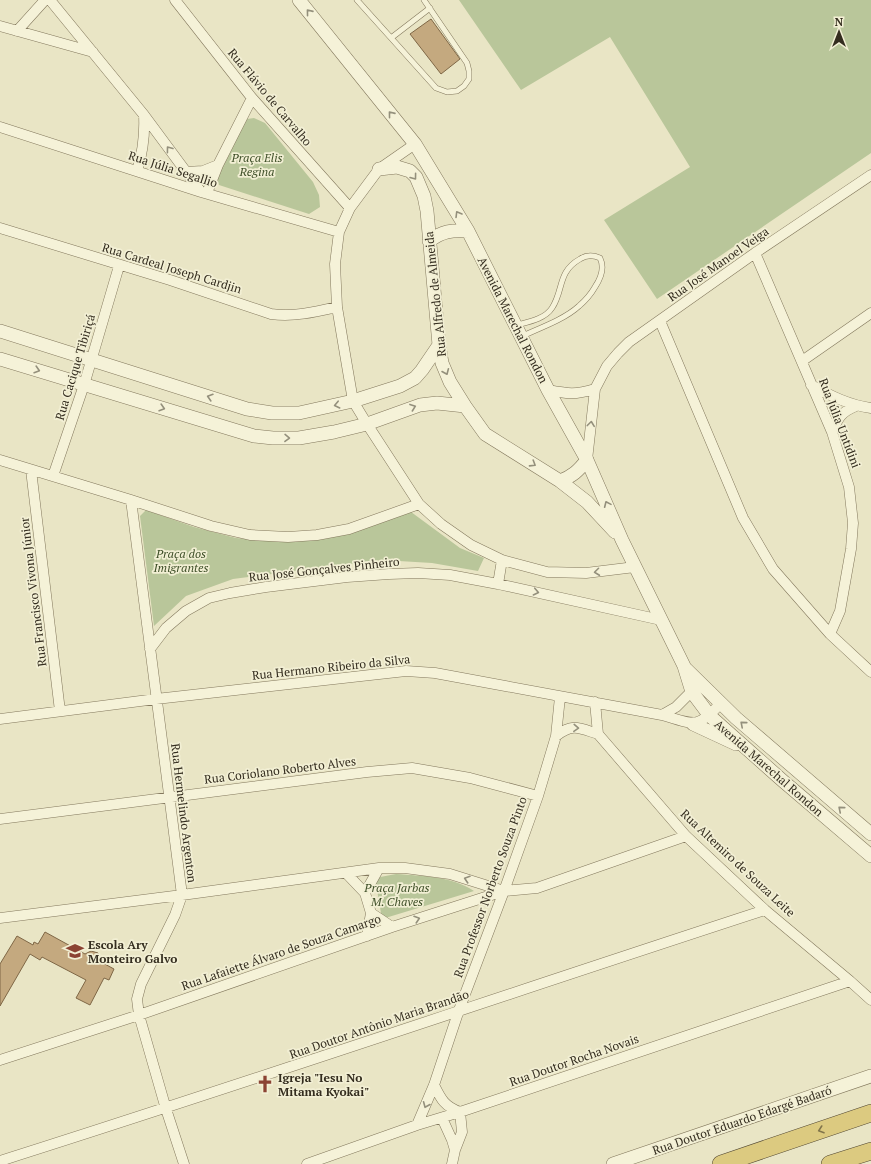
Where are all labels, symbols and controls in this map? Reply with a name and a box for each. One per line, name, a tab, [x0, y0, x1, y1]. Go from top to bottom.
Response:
one-way arrow	[307, 10, 314, 17]
north arrow	[819, 12, 859, 52]
text: N	[835, 15, 844, 29]
street label: Rua Flávio de Carvalho	[225, 45, 315, 149]
one-way arrow	[388, 111, 395, 118]
street label: Rua Júlia Segallio	[126, 147, 220, 191]
one-way arrow	[167, 147, 174, 154]
park label: Praça Elis Regina	[230, 150, 283, 179]
one-way arrow	[410, 172, 417, 179]
one-way arrow	[455, 211, 462, 218]
street label: Rua José Manoel Veiga	[665, 223, 771, 305]
street label: Rua Alfredo de Almeida	[421, 231, 449, 357]
street label: Rua Cardeal Joseph Cardjin	[100, 240, 244, 296]
street label: Avenida Marechal Rondon	[475, 254, 551, 386]
street label: Rua Cacique Tibiriçá	[52, 312, 98, 422]
one-way arrow	[34, 365, 41, 374]
one-way arrow	[441, 368, 449, 375]
street label: Rua Júlia Untidini	[816, 376, 864, 470]
one-way arrow	[207, 393, 214, 402]
one-way arrow	[334, 400, 340, 408]
one-way arrow	[158, 403, 165, 412]
one-way arrow	[409, 404, 416, 412]
one-way arrow	[586, 421, 595, 427]
one-way arrow	[284, 434, 290, 442]
one-way arrow	[529, 459, 536, 467]
one-way arrow	[603, 501, 611, 508]
street label: Rua Francisco Vivona Júnior	[16, 516, 50, 667]
park label: Praça dos Imigrantes	[152, 546, 209, 575]
street label: Rua José Gonçalves Pinheiro	[248, 554, 400, 584]
one-way arrow	[594, 567, 600, 576]
one-way arrow	[533, 588, 539, 596]
street label: Rua Hermano Ribeiro da Silva	[251, 651, 411, 683]
street label: Avenida Marechal Rondon	[711, 717, 827, 819]
one-way arrow	[740, 722, 748, 729]
one-way arrow	[573, 724, 579, 733]
street label: Rua Hermelindo Argenton	[168, 743, 200, 883]
street label: Rua Coriolano Roberto Alves	[203, 753, 357, 787]
street label: Rua Professor Norberto Souza Pinto	[450, 794, 530, 979]
street label: Rua Altemiro de Souza Leite	[678, 806, 798, 920]
one-way arrow	[839, 807, 846, 814]
one-way arrow	[464, 876, 471, 884]
park label: Praça Jarbas M. Chaves	[363, 880, 430, 909]
street label: Rua Lafaiette Álvaro de Souza Camargo	[179, 911, 383, 993]
one-way arrow	[413, 915, 420, 924]
place label: Escola Ary Monteiro Galvo	[88, 937, 177, 966]
school or university icon: Escola Ary Monteiro Galvo	[65, 941, 85, 961]
street label: Rua Doutor Antônio Maria Brandão	[287, 986, 471, 1062]
street label: Rua Doutor Rocha Novais	[507, 1031, 641, 1089]
place label: Igreja "Iesu No Mitama Kyokai"	[278, 1070, 369, 1099]
church icon: Igreja "Iesu No Mitama Kyokai"	[255, 1074, 275, 1094]
street label: Rua Doutor Eduardo Edargé Badaró	[650, 1082, 834, 1158]
one-way arrow	[423, 1100, 431, 1108]
one-way arrow	[817, 1125, 824, 1133]

